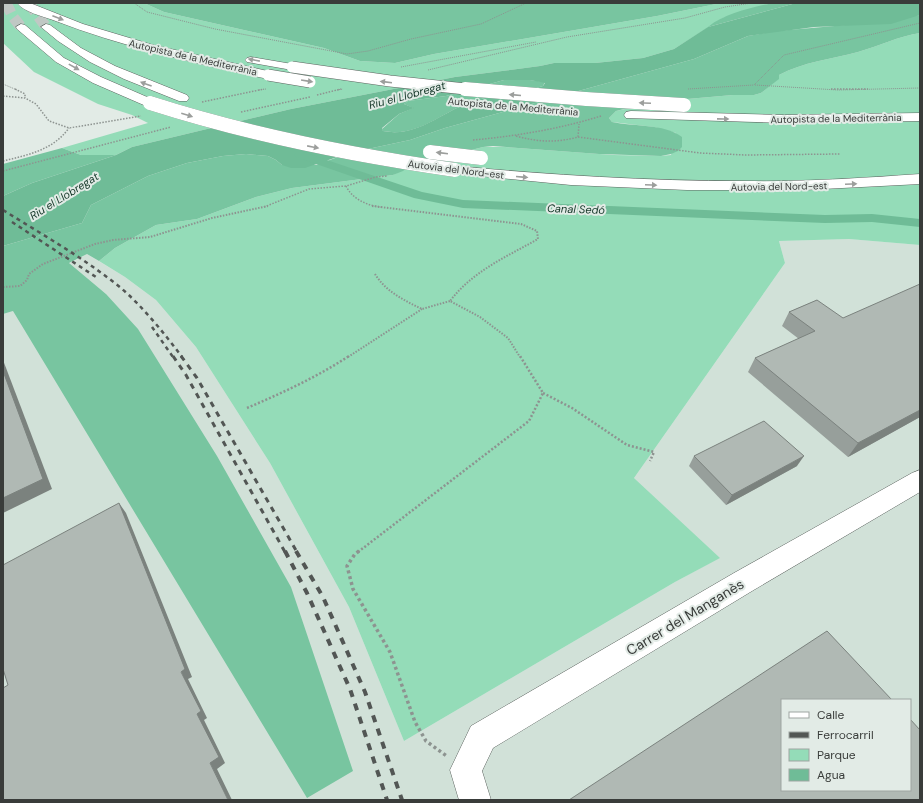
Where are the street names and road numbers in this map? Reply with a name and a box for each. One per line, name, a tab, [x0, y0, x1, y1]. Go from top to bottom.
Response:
street label: Autopista de la Mediterrània	[128, 36, 258, 79]
street label: Autopista de la Mediterrània	[447, 94, 579, 119]
street label: Autopista de la Mediterrània	[770, 111, 902, 126]
street label: Autovia del Nord-est	[407, 157, 505, 182]
street label: Autovia del Nord-est	[731, 179, 828, 194]
street label: Carrer del Manganès	[623, 575, 747, 659]

